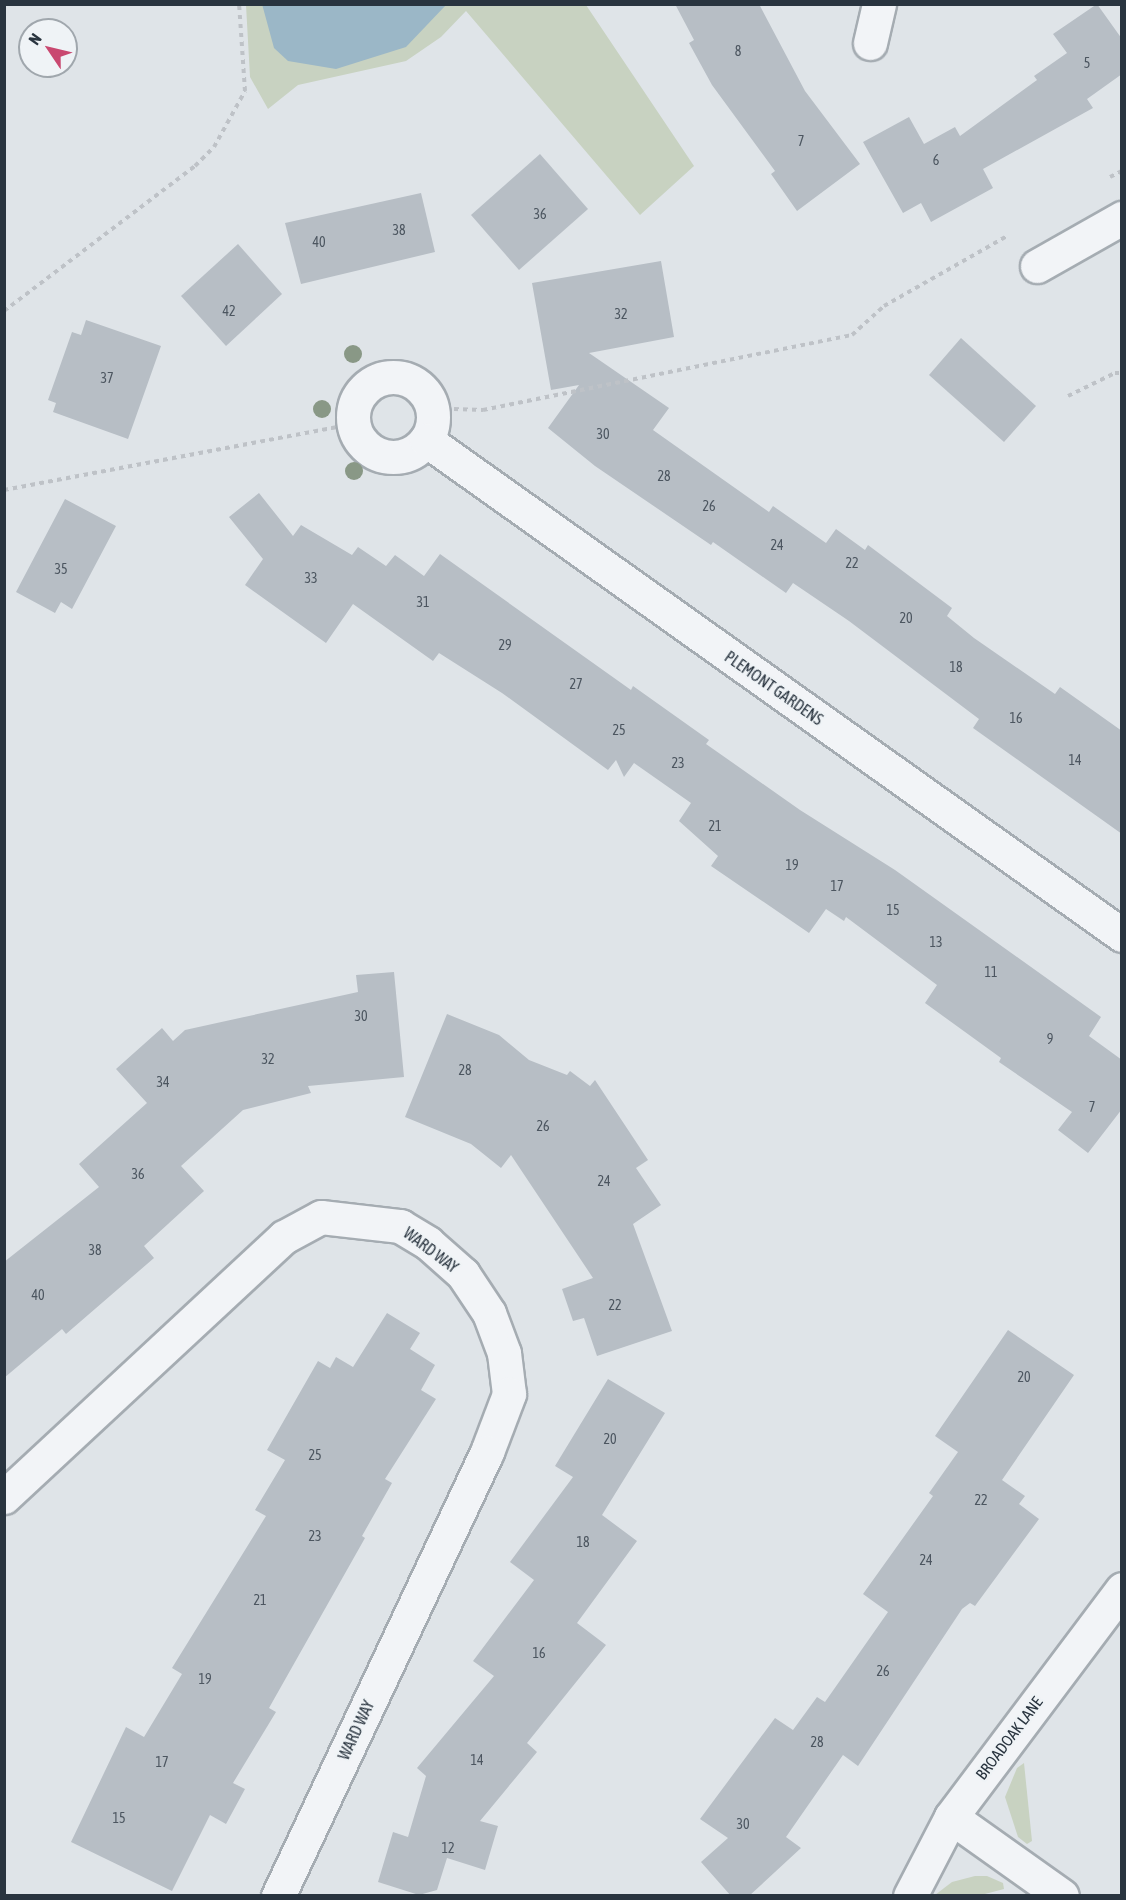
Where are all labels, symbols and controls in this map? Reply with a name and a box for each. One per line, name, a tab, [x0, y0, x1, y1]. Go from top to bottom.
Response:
north arrow	[18, 18, 78, 78]
text: N	[25, 30, 45, 48]
house number: 8	[735, 43, 741, 59]
house number: 5	[1084, 55, 1090, 71]
house number: 7	[798, 133, 804, 149]
house number: 6	[933, 152, 939, 168]
house number: 36	[533, 206, 547, 222]
house number: 38	[392, 222, 406, 238]
house number: 40	[312, 234, 326, 250]
house number: 42	[222, 303, 236, 319]
house number: 32	[614, 306, 628, 322]
house number: 37	[100, 370, 114, 386]
house number: 30	[596, 426, 610, 442]
house number: 28	[657, 468, 671, 484]
house number: 26	[702, 498, 716, 514]
house number: 24	[770, 537, 784, 553]
house number: 22	[845, 555, 859, 571]
house number: 35	[54, 561, 68, 577]
house number: 33	[304, 570, 318, 586]
house number: 31	[416, 594, 430, 610]
house number: 20	[899, 610, 913, 626]
house number: 29	[498, 637, 512, 653]
street label: PLEMONT GARDENS	[721, 647, 827, 729]
house number: 18	[949, 659, 963, 675]
house number: 27	[569, 676, 583, 692]
house number: 16	[1009, 710, 1023, 726]
house number: 25	[612, 722, 626, 738]
house number: 14	[1068, 752, 1082, 768]
house number: 23	[671, 755, 685, 771]
house number: 21	[708, 818, 722, 834]
house number: 19	[785, 857, 799, 873]
house number: 17	[830, 878, 844, 894]
house number: 15	[886, 902, 900, 918]
house number: 13	[929, 934, 943, 950]
house number: 11	[984, 964, 998, 980]
house number: 30	[354, 1008, 368, 1024]
house number: 9	[1047, 1031, 1053, 1047]
house number: 32	[261, 1051, 275, 1067]
house number: 28	[458, 1062, 472, 1078]
house number: 34	[156, 1074, 170, 1090]
house number: 7	[1089, 1099, 1095, 1115]
house number: 26	[536, 1118, 550, 1134]
house number: 36	[131, 1166, 145, 1182]
house number: 24	[597, 1173, 611, 1189]
street label: WARD WAY	[400, 1223, 462, 1277]
house number: 38	[88, 1242, 102, 1258]
house number: 40	[31, 1287, 45, 1303]
house number: 22	[608, 1297, 622, 1313]
house number: 20	[1017, 1369, 1031, 1385]
house number: 20	[603, 1431, 617, 1447]
house number: 25	[308, 1447, 322, 1463]
house number: 22	[974, 1492, 988, 1508]
house number: 23	[308, 1528, 322, 1544]
house number: 18	[576, 1534, 590, 1550]
house number: 24	[919, 1552, 933, 1568]
house number: 21	[253, 1592, 267, 1608]
house number: 16	[532, 1645, 546, 1661]
house number: 26	[876, 1663, 890, 1679]
house number: 19	[198, 1671, 212, 1687]
street label: BROADOAK LANE	[972, 1693, 1046, 1783]
street label: WARD WAY	[334, 1697, 378, 1763]
house number: 28	[810, 1734, 824, 1750]
house number: 14	[470, 1752, 484, 1768]
house number: 17	[155, 1754, 169, 1770]
house number: 15	[112, 1810, 126, 1826]
house number: 30	[736, 1816, 750, 1832]
house number: 12	[441, 1840, 455, 1856]

